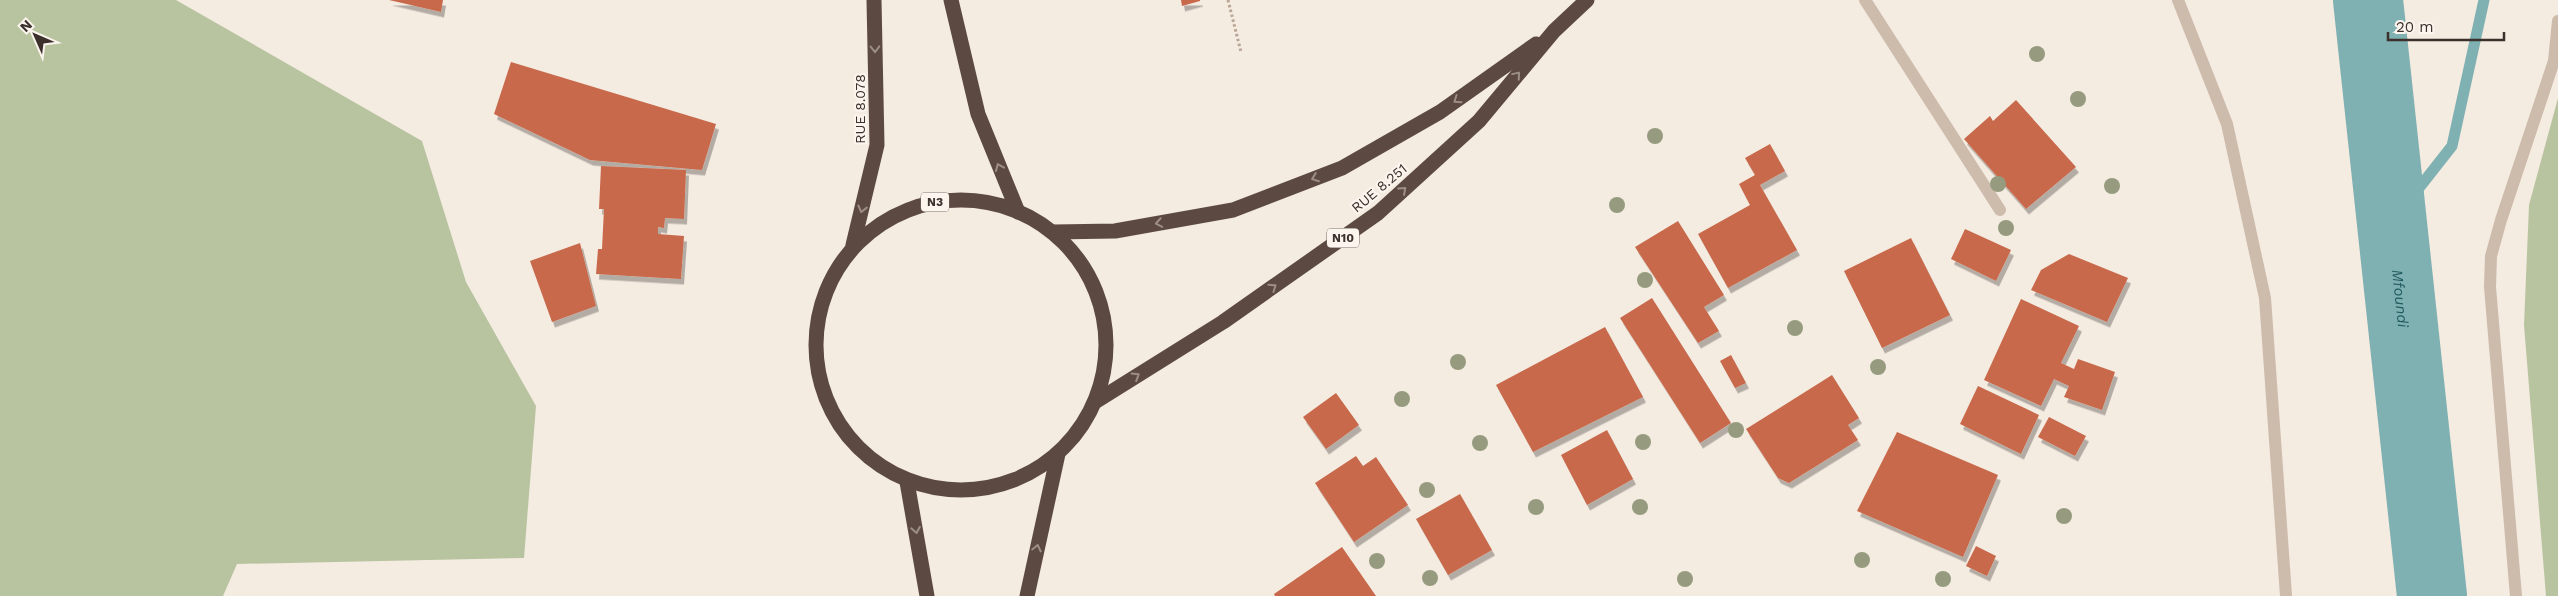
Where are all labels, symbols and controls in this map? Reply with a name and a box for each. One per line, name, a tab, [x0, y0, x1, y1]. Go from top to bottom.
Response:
north arrow	[10, 10, 60, 60]
scale bar	[2388, 10, 2504, 42]
text: N	[16, 16, 35, 35]
text: 20 m	[2396, 18, 2434, 36]
one-way arrow	[870, 45, 881, 53]
one-way arrow	[1511, 72, 1520, 81]
street label: RUE 8.078	[852, 74, 868, 144]
one-way arrow	[1453, 94, 1463, 103]
street label: RUE 8.251	[1348, 160, 1410, 216]
one-way arrow	[995, 163, 1006, 172]
one-way arrow	[1311, 172, 1320, 183]
one-way arrow	[1397, 187, 1406, 196]
road number: N3	[921, 192, 949, 212]
one-way arrow	[857, 205, 868, 214]
one-way arrow	[1155, 218, 1164, 228]
road number: N10	[1327, 228, 1359, 248]
water label: Mfoundi	[2388, 268, 2412, 329]
one-way arrow	[1267, 284, 1276, 293]
one-way arrow	[1131, 372, 1140, 382]
one-way arrow	[910, 525, 920, 534]
one-way arrow	[1031, 544, 1042, 553]

